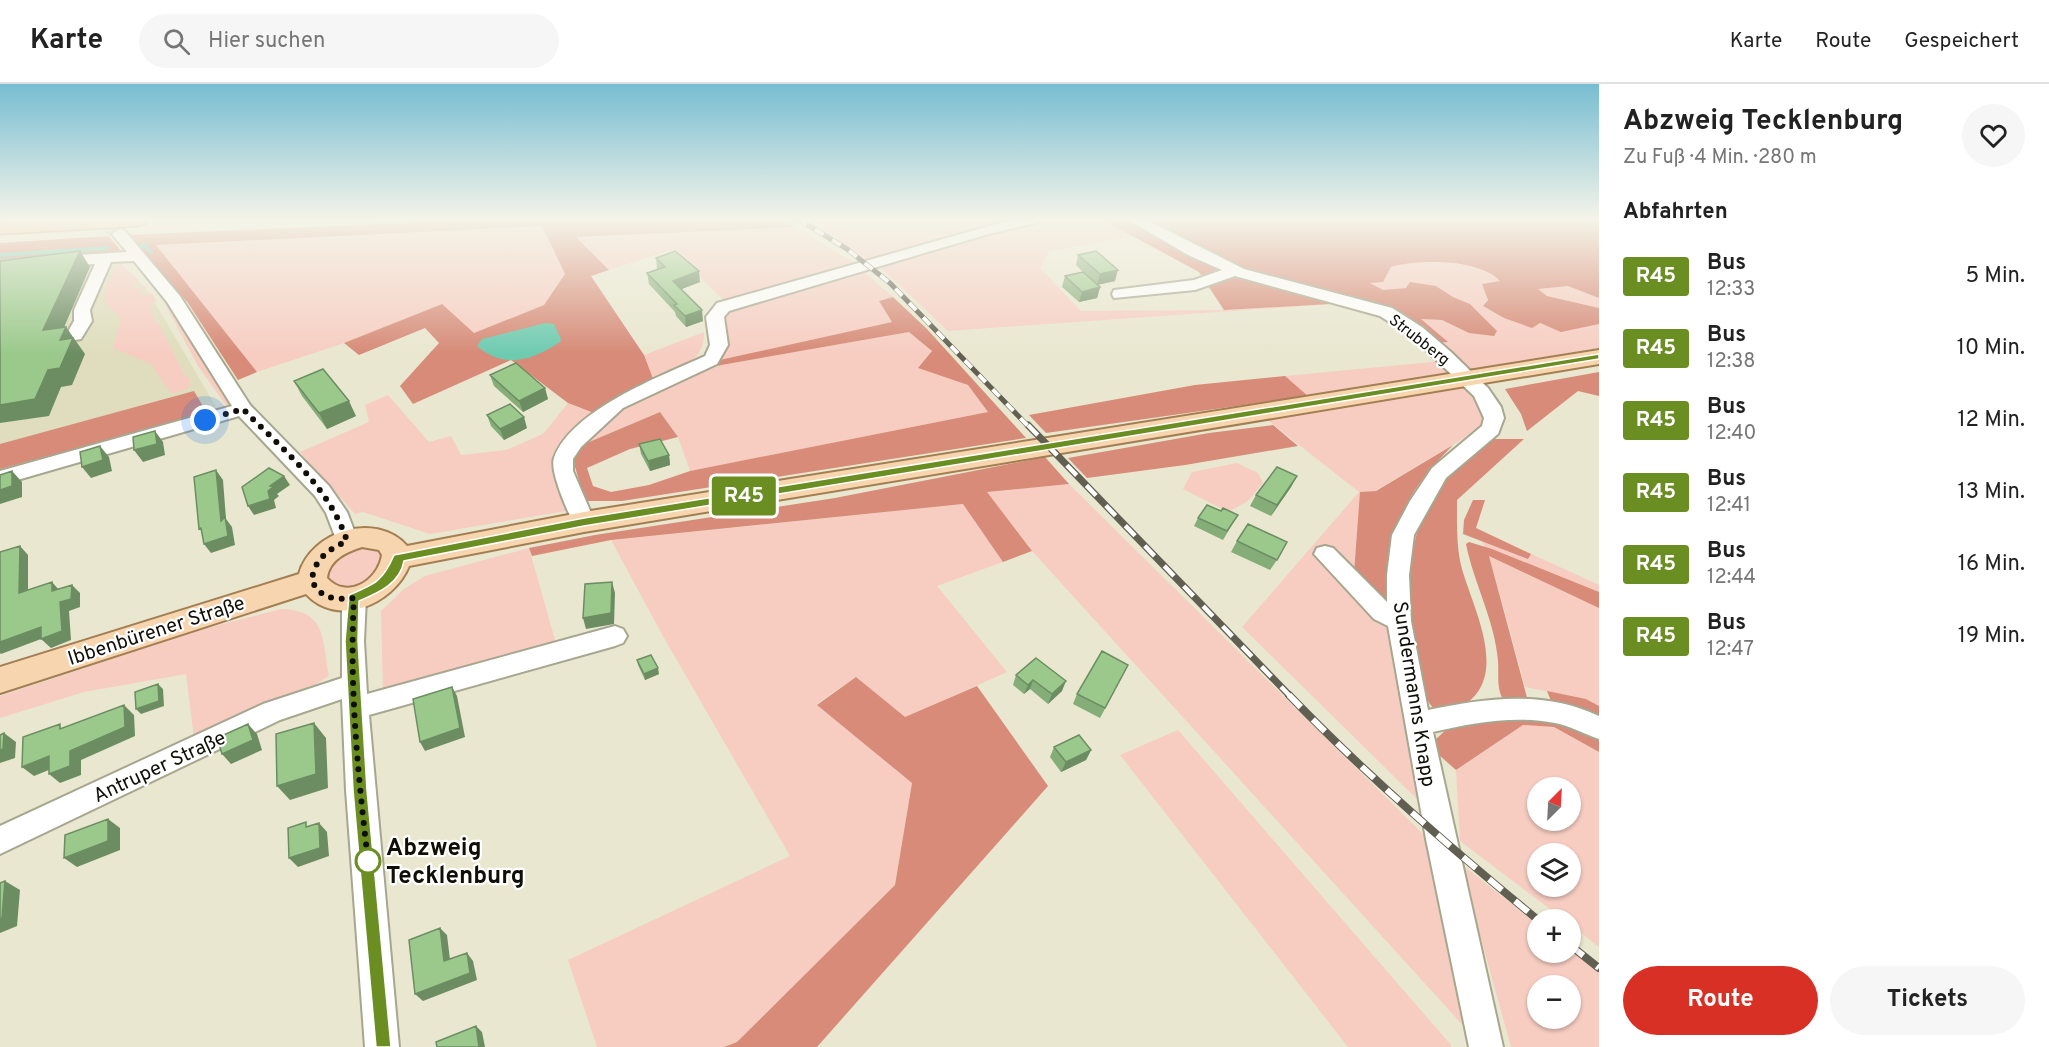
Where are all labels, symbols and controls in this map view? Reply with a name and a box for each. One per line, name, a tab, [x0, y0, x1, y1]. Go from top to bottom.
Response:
search box	[139, 14, 559, 68]
text: Karte	[30, 23, 103, 59]
icon: search	[160, 25, 193, 58]
text: Hier suchen	[208, 28, 325, 55]
text: Karte	[1730, 28, 1782, 55]
text: Route	[1815, 28, 1871, 55]
text: Gespeichert	[1904, 28, 2019, 55]
text: Abzweig Tecklenburg	[1623, 104, 1903, 140]
button: heart	[1962, 104, 2025, 167]
text: Zu Fuß · 4 Min. · 280 m	[1623, 145, 1817, 171]
text: Abfahrten	[1623, 199, 1728, 226]
text: Bus	[1707, 250, 1746, 277]
text: R45	[1636, 263, 1676, 290]
text: 5 Min.	[1965, 263, 2025, 290]
text: 12:33	[1707, 277, 1755, 303]
street label: Strubberg	[1384, 311, 1453, 371]
text: Bus	[1707, 322, 1746, 349]
text: R45	[1636, 335, 1676, 362]
text: 10 Min.	[1957, 335, 2025, 362]
text: 12:38	[1707, 349, 1755, 375]
text: Bus	[1707, 394, 1746, 421]
your location	[190, 405, 220, 435]
text: R45	[1636, 407, 1676, 434]
text: 12 Min.	[1957, 407, 2025, 434]
text: 12:40	[1707, 421, 1756, 447]
text: Bus	[1707, 466, 1746, 493]
line badge: R45	[710, 476, 778, 516]
text: R45	[1636, 479, 1676, 506]
text: 13 Min.	[1958, 479, 2025, 506]
text: R45	[724, 483, 764, 510]
text: 12:41	[1707, 493, 1751, 519]
text: Bus	[1707, 538, 1746, 565]
text: R45	[1636, 551, 1676, 578]
text: 16 Min.	[1958, 551, 2025, 578]
text: 12:44	[1707, 565, 1756, 591]
street label: Ibbenbürener Straße	[65, 591, 248, 673]
street label: Sundermanns Knapp	[1386, 600, 1441, 789]
text: Bus	[1707, 610, 1746, 637]
text: R45	[1636, 623, 1676, 650]
text: 19 Min.	[1958, 623, 2025, 650]
text: 12:47	[1707, 637, 1754, 663]
street label: Antruper Straße	[89, 726, 230, 810]
north arrow	[1527, 777, 1581, 831]
map controls	[1527, 777, 1581, 1029]
place label: Abzweig Tecklenburg	[386, 834, 525, 892]
button: layers	[1527, 843, 1581, 897]
marker: Abzweig Tecklenburg	[355, 848, 381, 874]
button: +	[1527, 909, 1581, 963]
button: Route	[1623, 966, 1818, 1035]
button: Tickets	[1830, 966, 2025, 1035]
button: −	[1527, 975, 1581, 1029]

